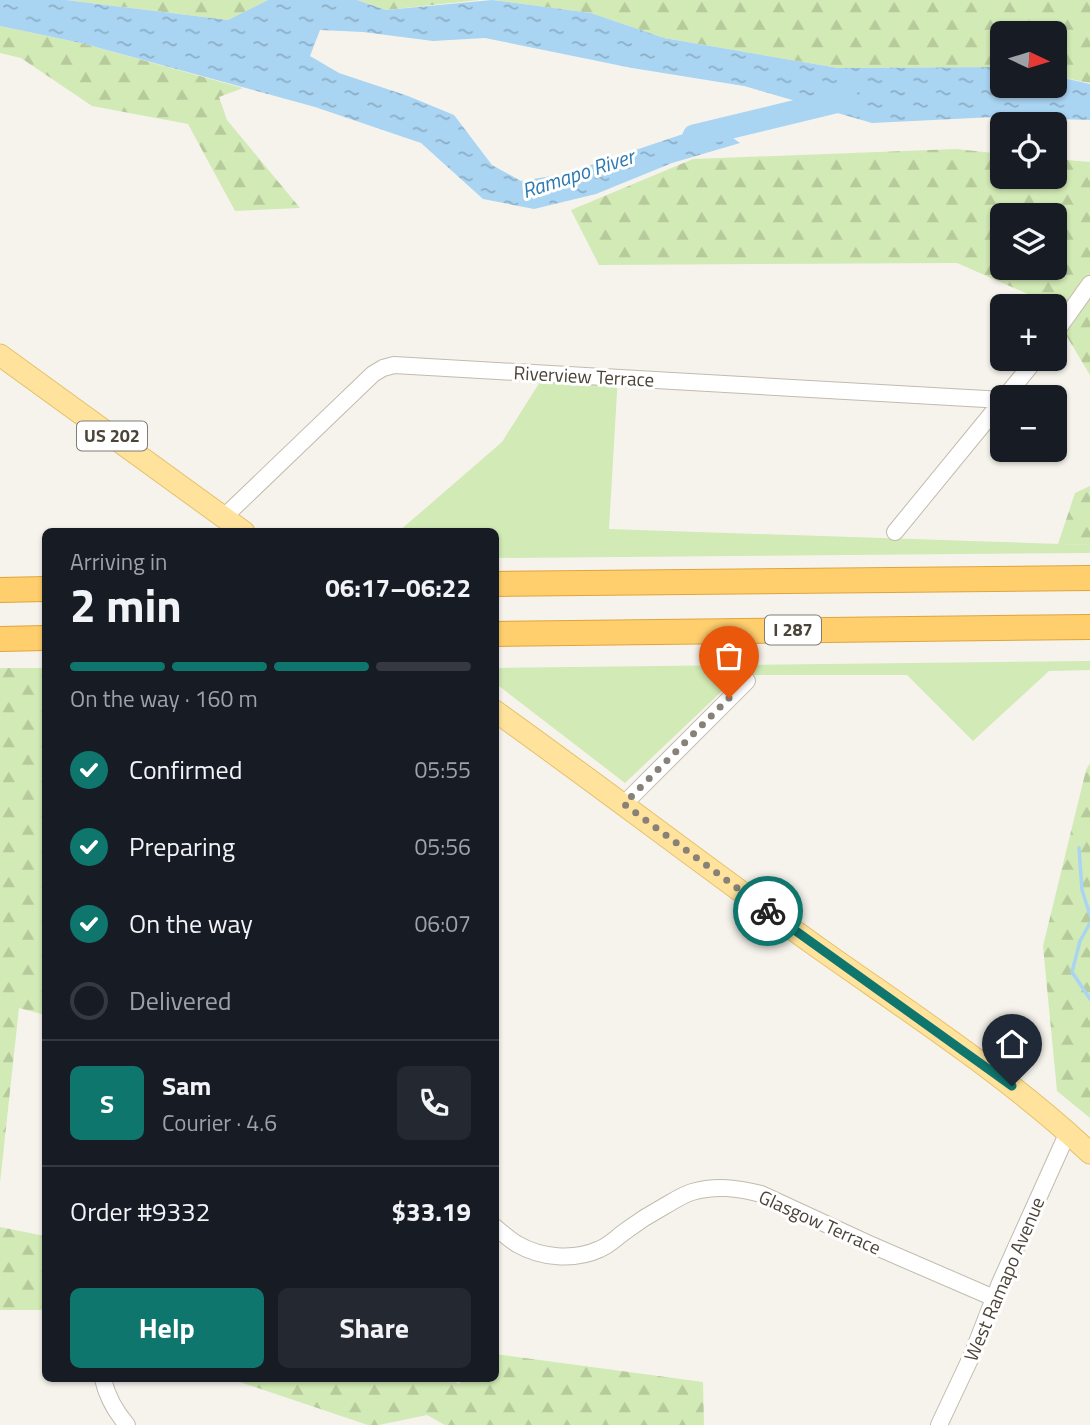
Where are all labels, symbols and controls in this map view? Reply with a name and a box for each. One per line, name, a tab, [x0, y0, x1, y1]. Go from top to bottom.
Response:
north arrow	[990, 21, 1068, 98]
map controls	[990, 21, 1067, 462]
button: locate	[990, 112, 1067, 189]
water label: Ramapo River	[517, 139, 640, 206]
button: layers	[990, 203, 1067, 280]
button: +	[990, 294, 1067, 371]
street label: Riverview Terrace	[513, 357, 655, 394]
button: −	[990, 385, 1067, 462]
road number: US 202	[77, 422, 147, 450]
text: Arriving in	[70, 544, 167, 579]
text: 06:17–06:22	[325, 568, 471, 607]
text: 2 min	[70, 570, 182, 640]
road number: I 287	[765, 616, 821, 644]
pin	[699, 626, 759, 698]
icon: bag	[710, 637, 748, 675]
text: On the way · 160 m	[70, 681, 258, 716]
text: Confirmed	[129, 750, 243, 789]
icon: check	[70, 751, 108, 789]
text: 05:55	[414, 752, 471, 787]
text: Preparing	[129, 827, 235, 866]
icon: check	[70, 828, 108, 866]
text: 05:56	[414, 829, 471, 864]
courier	[733, 876, 803, 946]
icon: bike	[749, 892, 787, 930]
text: On the way	[129, 904, 253, 943]
icon: check	[70, 905, 108, 943]
text: 06:07	[414, 906, 471, 941]
text: Delivered	[129, 981, 232, 1020]
pin	[982, 1014, 1042, 1086]
icon: home	[993, 1025, 1031, 1063]
text: Sam	[162, 1066, 211, 1105]
button: phone	[397, 1066, 471, 1140]
text: S	[100, 1084, 114, 1123]
text: Courier · 4.6	[162, 1105, 277, 1140]
street label: Glasgow Terrace	[754, 1182, 886, 1261]
text: Order #9332	[70, 1192, 210, 1231]
text: $33.19	[392, 1192, 471, 1231]
street label: West Ramapo Avenue	[956, 1192, 1051, 1365]
button: Help	[70, 1288, 264, 1368]
button: Share	[278, 1288, 471, 1368]

